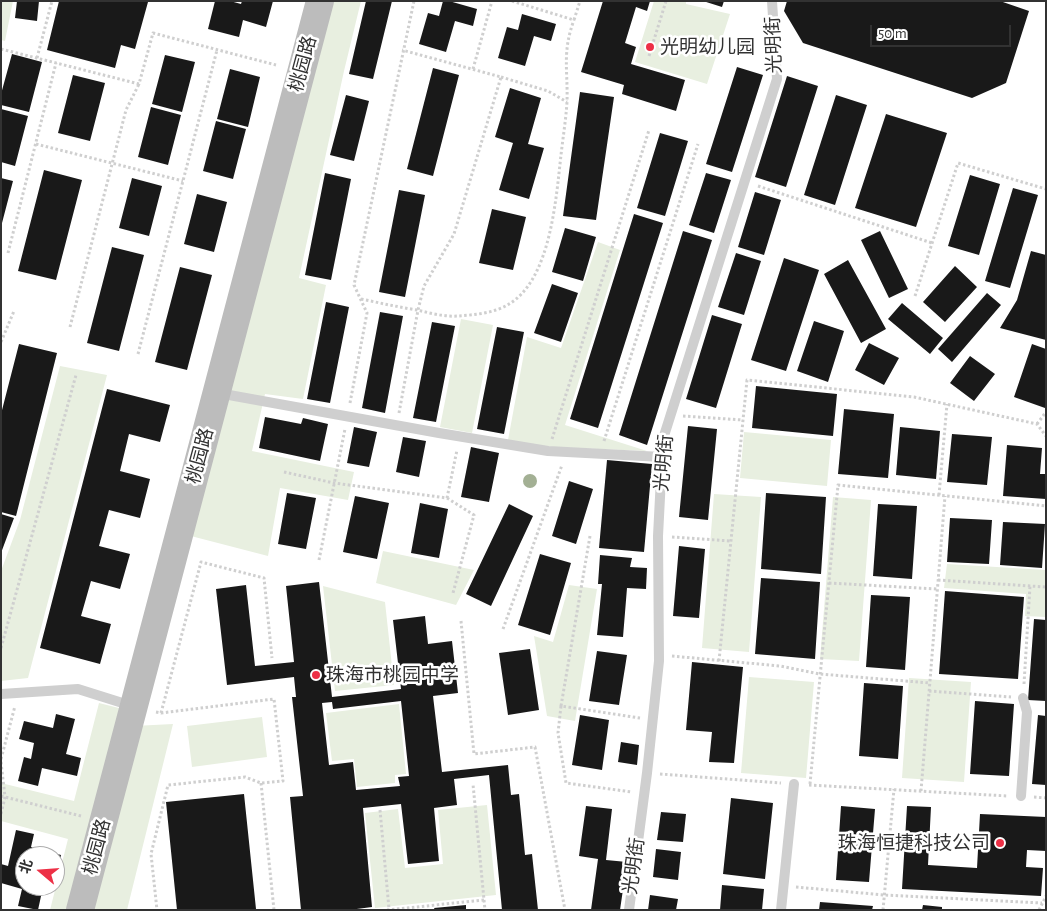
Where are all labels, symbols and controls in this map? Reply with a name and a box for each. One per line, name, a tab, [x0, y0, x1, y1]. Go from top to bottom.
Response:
scale bar	[872, 15, 1013, 47]
street label: 光明街	[762, 16, 786, 74]
text: 50 m	[878, 26, 907, 41]
street label: 桃园路	[285, 34, 321, 94]
place label: 光明幼儿园	[660, 36, 755, 58]
marker: 光明幼儿园	[644, 41, 656, 53]
street label: 桃园路	[182, 426, 218, 486]
street label: 光明街	[650, 434, 678, 492]
place label: 珠海市桃园中学	[326, 664, 459, 686]
marker: 珠海市桃园中学	[310, 669, 322, 681]
street label: 桃园路	[79, 817, 115, 877]
place label: 珠海恒捷科技公司	[838, 832, 990, 854]
street label: 光明街	[619, 836, 649, 896]
marker: 珠海恒捷科技公司	[994, 837, 1006, 849]
north arrow	[15, 846, 65, 896]
text: 北	[18, 858, 36, 875]

